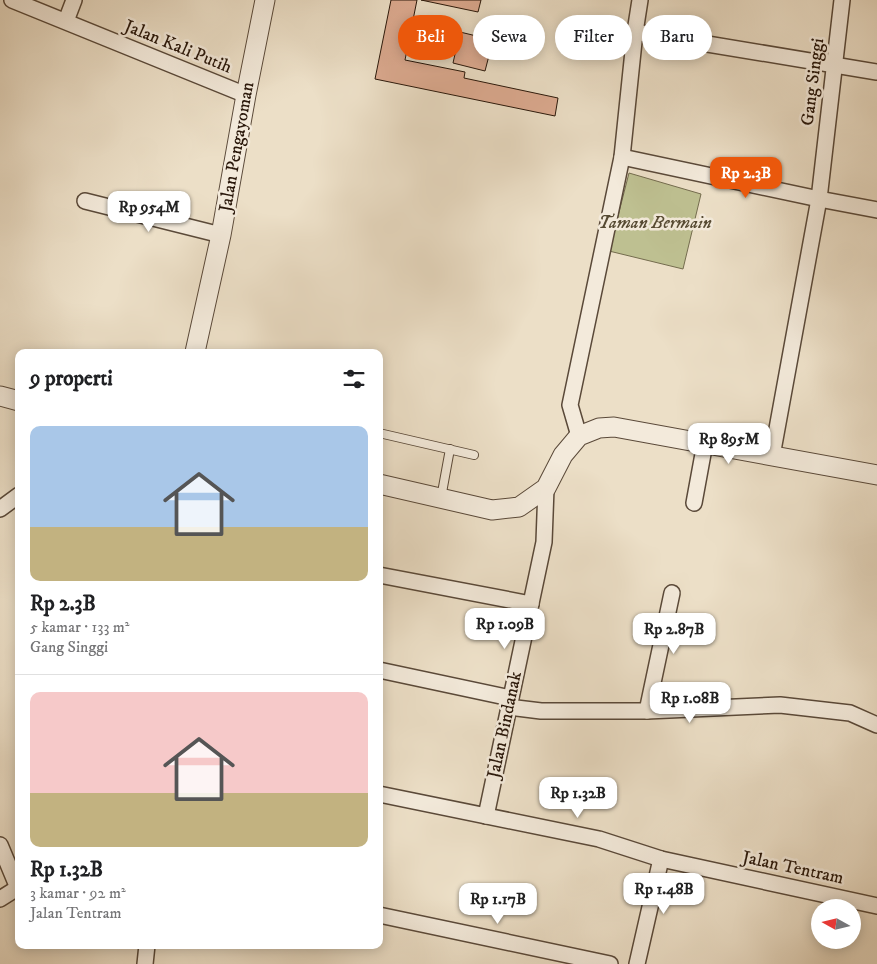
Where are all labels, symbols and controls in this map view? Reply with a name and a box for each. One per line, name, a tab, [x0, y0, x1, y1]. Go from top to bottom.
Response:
street label: Jalan Kali Putih	[119, 15, 235, 79]
chip: Beli	[398, 15, 463, 60]
chip: Sewa	[473, 15, 545, 60]
chip: Filter	[555, 15, 632, 60]
chip: Baru	[642, 15, 712, 60]
street label: Gang Singgi	[797, 37, 829, 127]
street label: Jalan Pengayoman	[214, 80, 259, 216]
pin: Rp 2.3B	[700, 156, 792, 199]
text: Rp 2.3B	[721, 163, 771, 183]
pin: Rp 954M	[103, 190, 195, 233]
text: Rp 954M	[118, 197, 180, 217]
park label: Taman Bermain	[598, 212, 712, 234]
icon: filters	[340, 365, 368, 393]
text: 9 properti	[30, 366, 113, 392]
pin: Rp 895M	[683, 422, 775, 465]
text: Rp 895M	[699, 429, 759, 449]
icon: home	[154, 459, 244, 549]
text: Rp 2.3B	[30, 591, 96, 617]
pin: Rp 1.09B	[453, 608, 557, 650]
pin: Rp 2.87B	[622, 612, 726, 655]
text: Rp 1.09B	[476, 614, 534, 634]
text: 5 kamar · 133 m²	[30, 617, 130, 637]
text: Rp 2.87B	[644, 619, 704, 639]
text: Gang Singgi	[30, 637, 108, 657]
street label: Jalan Bindanak	[483, 669, 527, 782]
pin: Rp 1.08B	[638, 682, 742, 724]
text: Rp 1.08B	[661, 688, 719, 708]
icon: home	[154, 724, 244, 814]
pin: Rp 1.32B	[526, 776, 630, 819]
text: Rp 1.32B	[550, 783, 606, 803]
street label: Jalan Tentram	[738, 846, 846, 889]
text: Rp 1.32B	[30, 857, 103, 883]
pin: Rp 1.48B	[612, 872, 716, 915]
text: Rp 1.48B	[634, 879, 694, 899]
pin: Rp 1.17B	[446, 882, 550, 925]
text: 3 kamar · 92 m²	[30, 883, 126, 903]
text: Rp 1.17B	[470, 889, 526, 909]
north arrow	[811, 899, 861, 949]
map controls	[811, 899, 861, 949]
text: Jalan Tentram	[30, 903, 122, 923]

